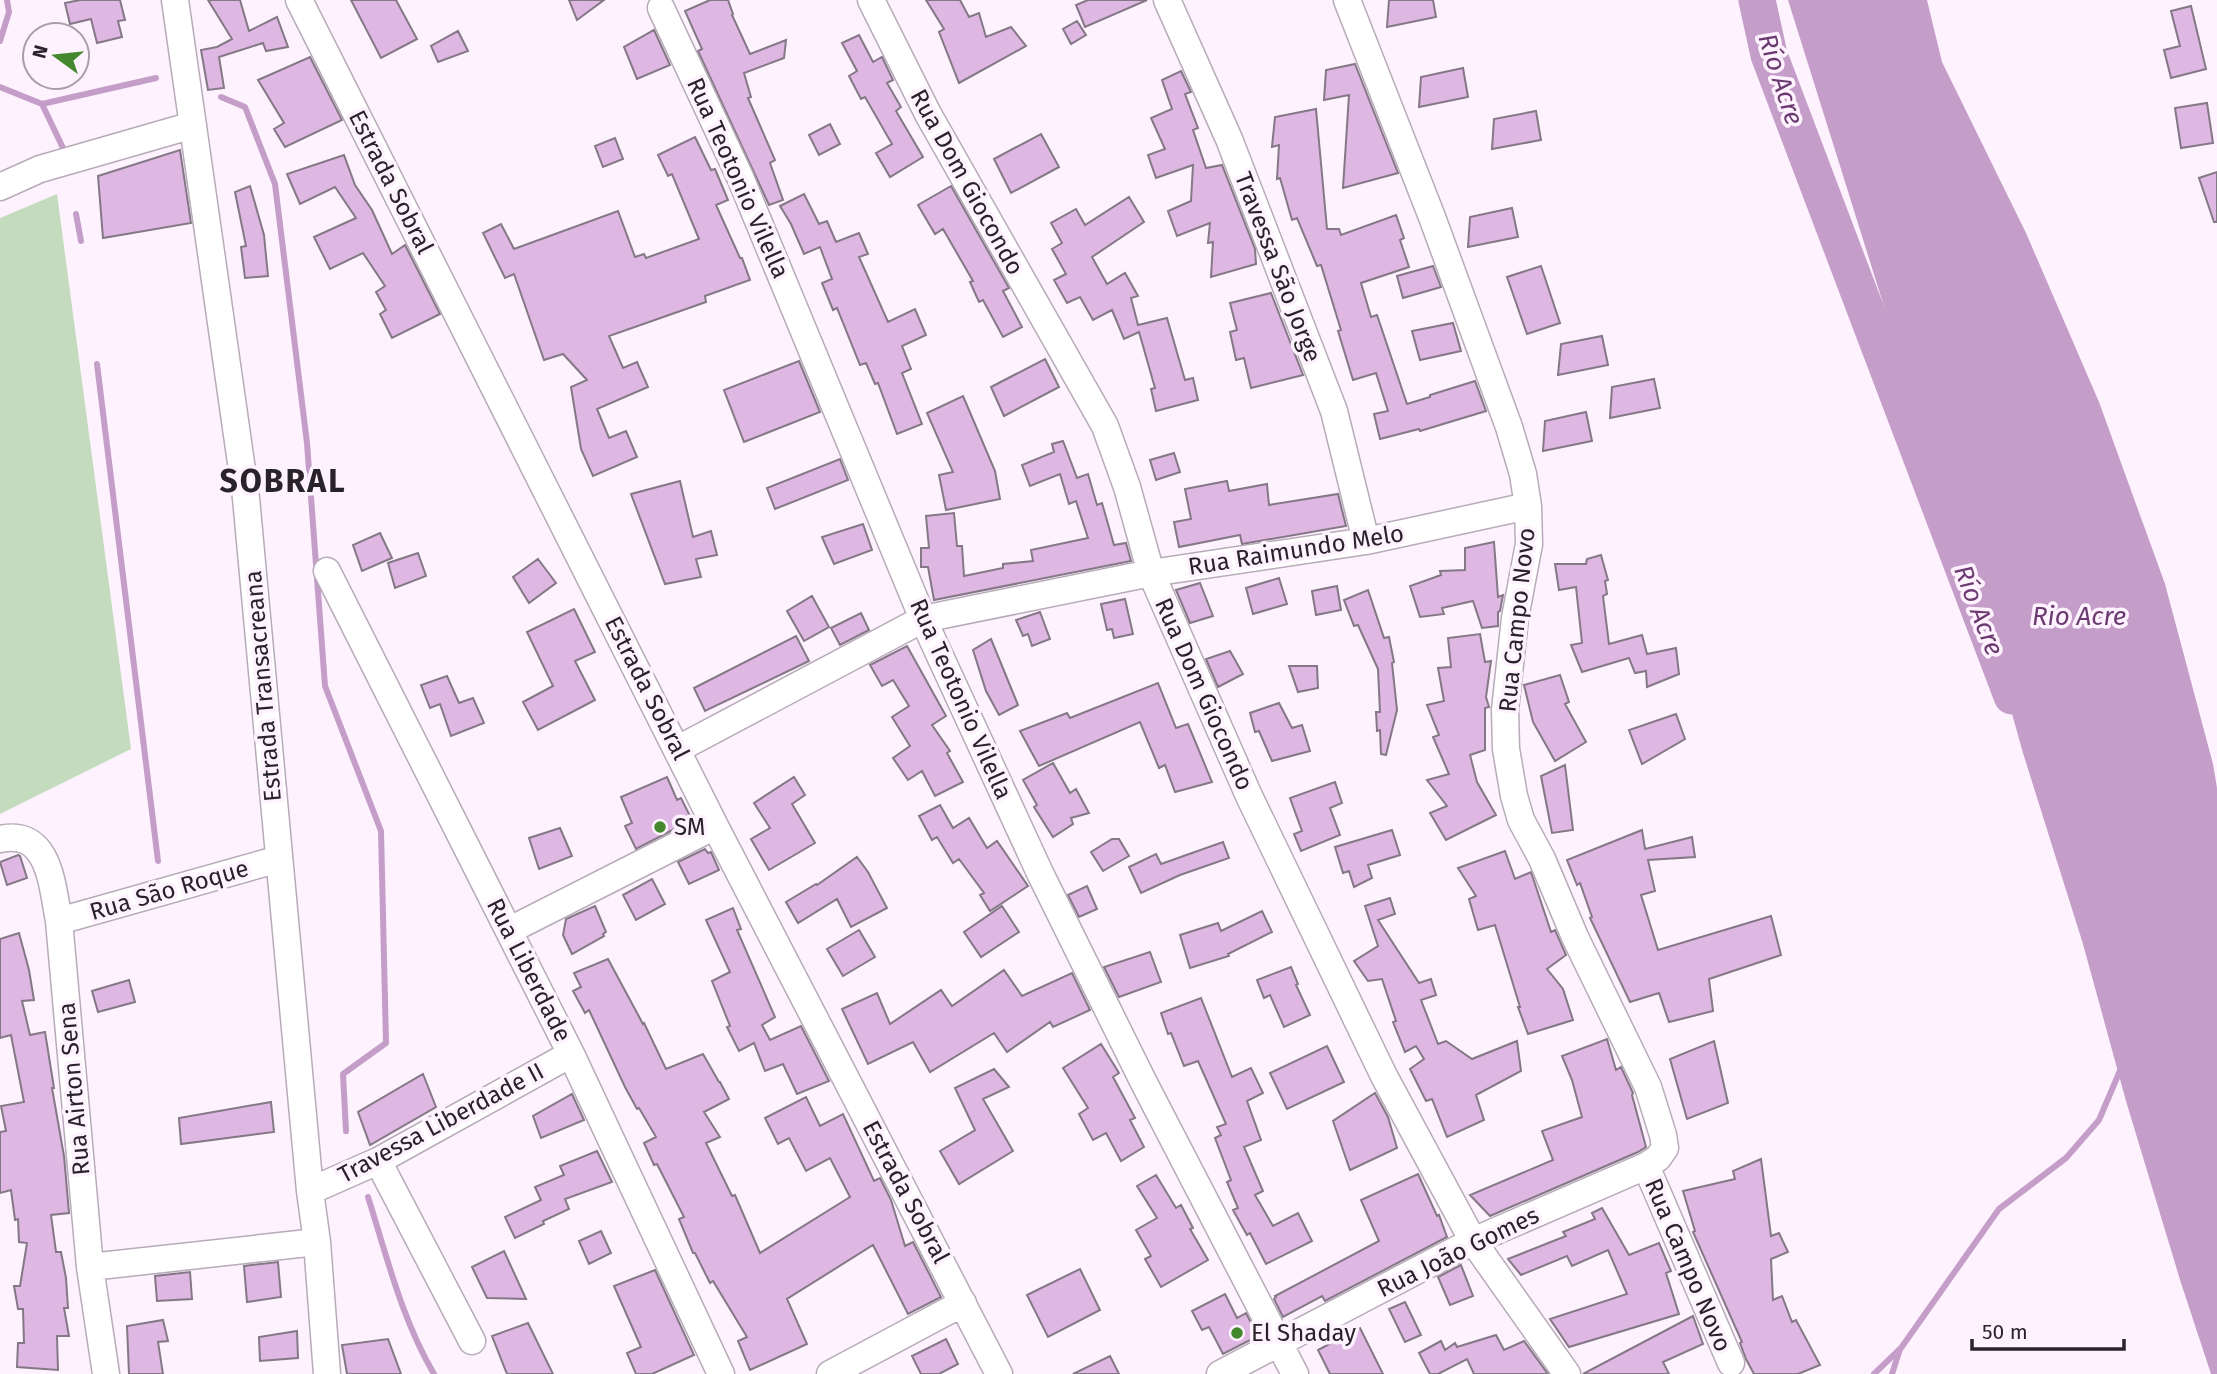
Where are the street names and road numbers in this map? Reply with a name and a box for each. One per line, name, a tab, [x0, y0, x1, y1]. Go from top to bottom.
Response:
street label: Rua Teotonio Vilella	[681, 73, 795, 283]
street label: Rua Dom Giocondo	[904, 84, 1030, 280]
street label: Estrada Sobral	[343, 105, 439, 259]
street label: Travessa São Jorge	[1229, 168, 1327, 366]
street label: Rua Raimundo Melo	[1186, 519, 1406, 581]
street label: Rua Campo Novo	[1493, 526, 1541, 714]
street label: Estrada Transacreana	[239, 569, 287, 803]
street label: Rua Dom Giocondo	[1149, 593, 1259, 795]
street label: Rua Teotonio Vilella	[904, 594, 1018, 804]
street label: Estrada Sobral	[599, 611, 695, 765]
street label: Rua São Roque	[86, 854, 252, 926]
street label: Rua Liberdade	[481, 894, 577, 1046]
street label: Rua Airton Sena	[52, 1001, 96, 1177]
street label: Travessa Liberdade II	[333, 1057, 549, 1189]
street label: Estrada Sobral	[857, 1116, 955, 1268]
street label: Rua Campo Novo	[1639, 1174, 1737, 1356]
street label: Rua João Gomes	[1373, 1201, 1543, 1303]

